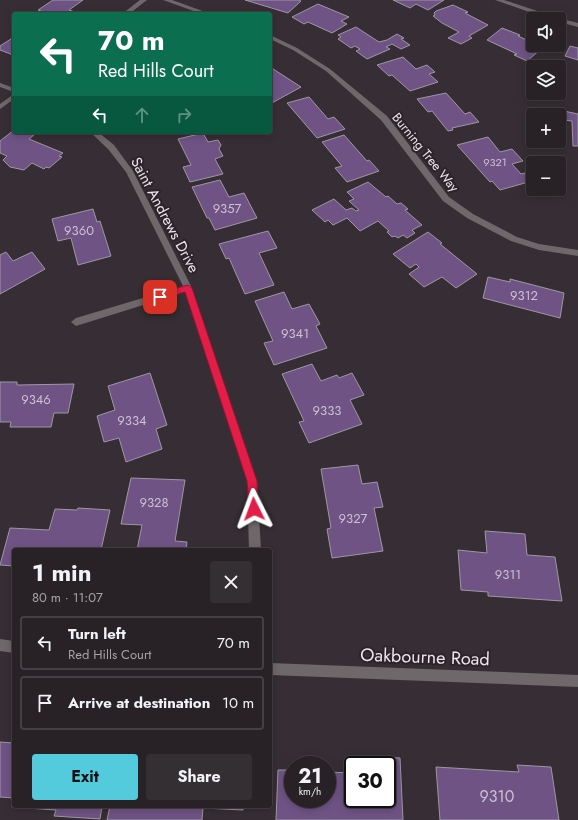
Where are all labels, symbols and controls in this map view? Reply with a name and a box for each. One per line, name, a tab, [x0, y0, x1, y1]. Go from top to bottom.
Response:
map controls	[526, 12, 566, 196]
button: sound	[526, 12, 566, 52]
text: 70 m	[98, 20, 165, 61]
icon: left	[32, 28, 84, 80]
text: Red Hills Court	[98, 58, 214, 84]
button: layers	[526, 60, 566, 100]
icon: left	[89, 104, 111, 126]
icon: ahead	[131, 104, 153, 126]
icon: right	[173, 104, 195, 126]
button: +	[526, 108, 566, 148]
street label: Burning Tree Way	[388, 109, 464, 196]
street label: Saint Andrews Drive	[125, 153, 205, 277]
house number: 9321	[483, 154, 507, 170]
button: −	[526, 156, 566, 196]
house number: 9357	[213, 199, 242, 218]
house number: 9360	[64, 221, 94, 240]
pin	[143, 280, 177, 314]
icon: arrive	[149, 286, 171, 308]
house number: 9312	[510, 286, 538, 305]
house number: 9341	[281, 324, 309, 343]
house number: 9346	[21, 390, 51, 409]
house number: 9333	[313, 401, 341, 420]
house number: 9334	[117, 411, 147, 430]
position arrow	[233, 488, 275, 530]
house number: 9328	[139, 493, 169, 512]
house number: 9327	[339, 509, 368, 528]
text: 1 min	[32, 555, 92, 590]
button: close	[210, 561, 252, 603]
house number: 9311	[495, 565, 521, 584]
text: 80 m · 11:07	[32, 588, 103, 607]
text: Turn left	[68, 623, 126, 645]
icon: left	[34, 632, 56, 654]
text: 70 m	[217, 632, 250, 654]
street label: Oakbourne Road	[360, 642, 490, 672]
text: Red Hills Court	[68, 645, 152, 664]
icon: arrive	[34, 692, 56, 714]
text: Arrive at destination	[68, 692, 210, 714]
text: 10 m	[222, 692, 254, 714]
button: Exit	[32, 754, 138, 800]
button: Share	[146, 754, 252, 800]
speed limit sign: 30	[344, 756, 396, 808]
text: 21	[298, 762, 322, 791]
text: km/h	[299, 784, 321, 799]
house number: 9310	[480, 785, 514, 808]

